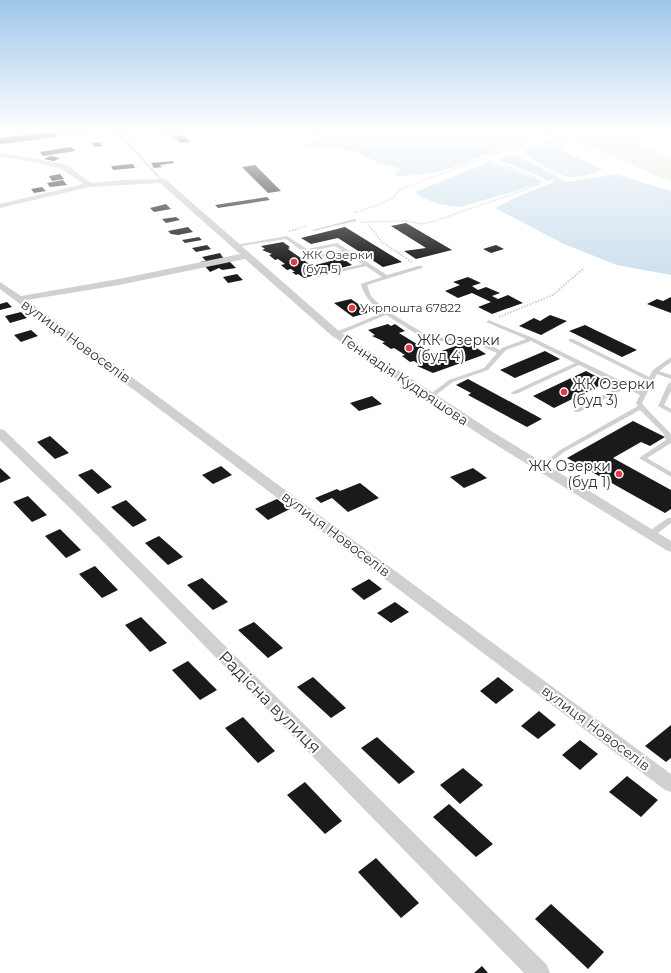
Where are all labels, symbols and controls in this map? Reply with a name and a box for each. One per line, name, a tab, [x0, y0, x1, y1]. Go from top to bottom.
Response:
place label: ЖК Озерки (буд 5)	[302, 247, 373, 276]
marker: ЖК Озерки (буд 5)	[289, 257, 299, 267]
street label: вулиця Новоселів	[18, 295, 134, 387]
place label: Укрпошта 67822	[360, 300, 461, 315]
marker: Укрпошта 67822	[347, 303, 357, 313]
street label: Геннадія Кудряшова	[338, 331, 472, 429]
place label: ЖК Озерки (буд 4)	[417, 331, 500, 365]
marker: ЖК Озерки (буд 4)	[404, 343, 414, 353]
place label: ЖК Озерки (буд 3)	[572, 375, 655, 409]
marker: ЖК Озерки (буд 3)	[559, 387, 569, 397]
place label: ЖК Озерки (буд 1)	[528, 457, 611, 491]
marker: ЖК Озерки (буд 1)	[614, 469, 624, 479]
street label: вулиця Новоселів	[278, 487, 394, 581]
street label: Радісна вулиця	[215, 647, 325, 757]
street label: вулиця Новоселів	[538, 681, 654, 775]

